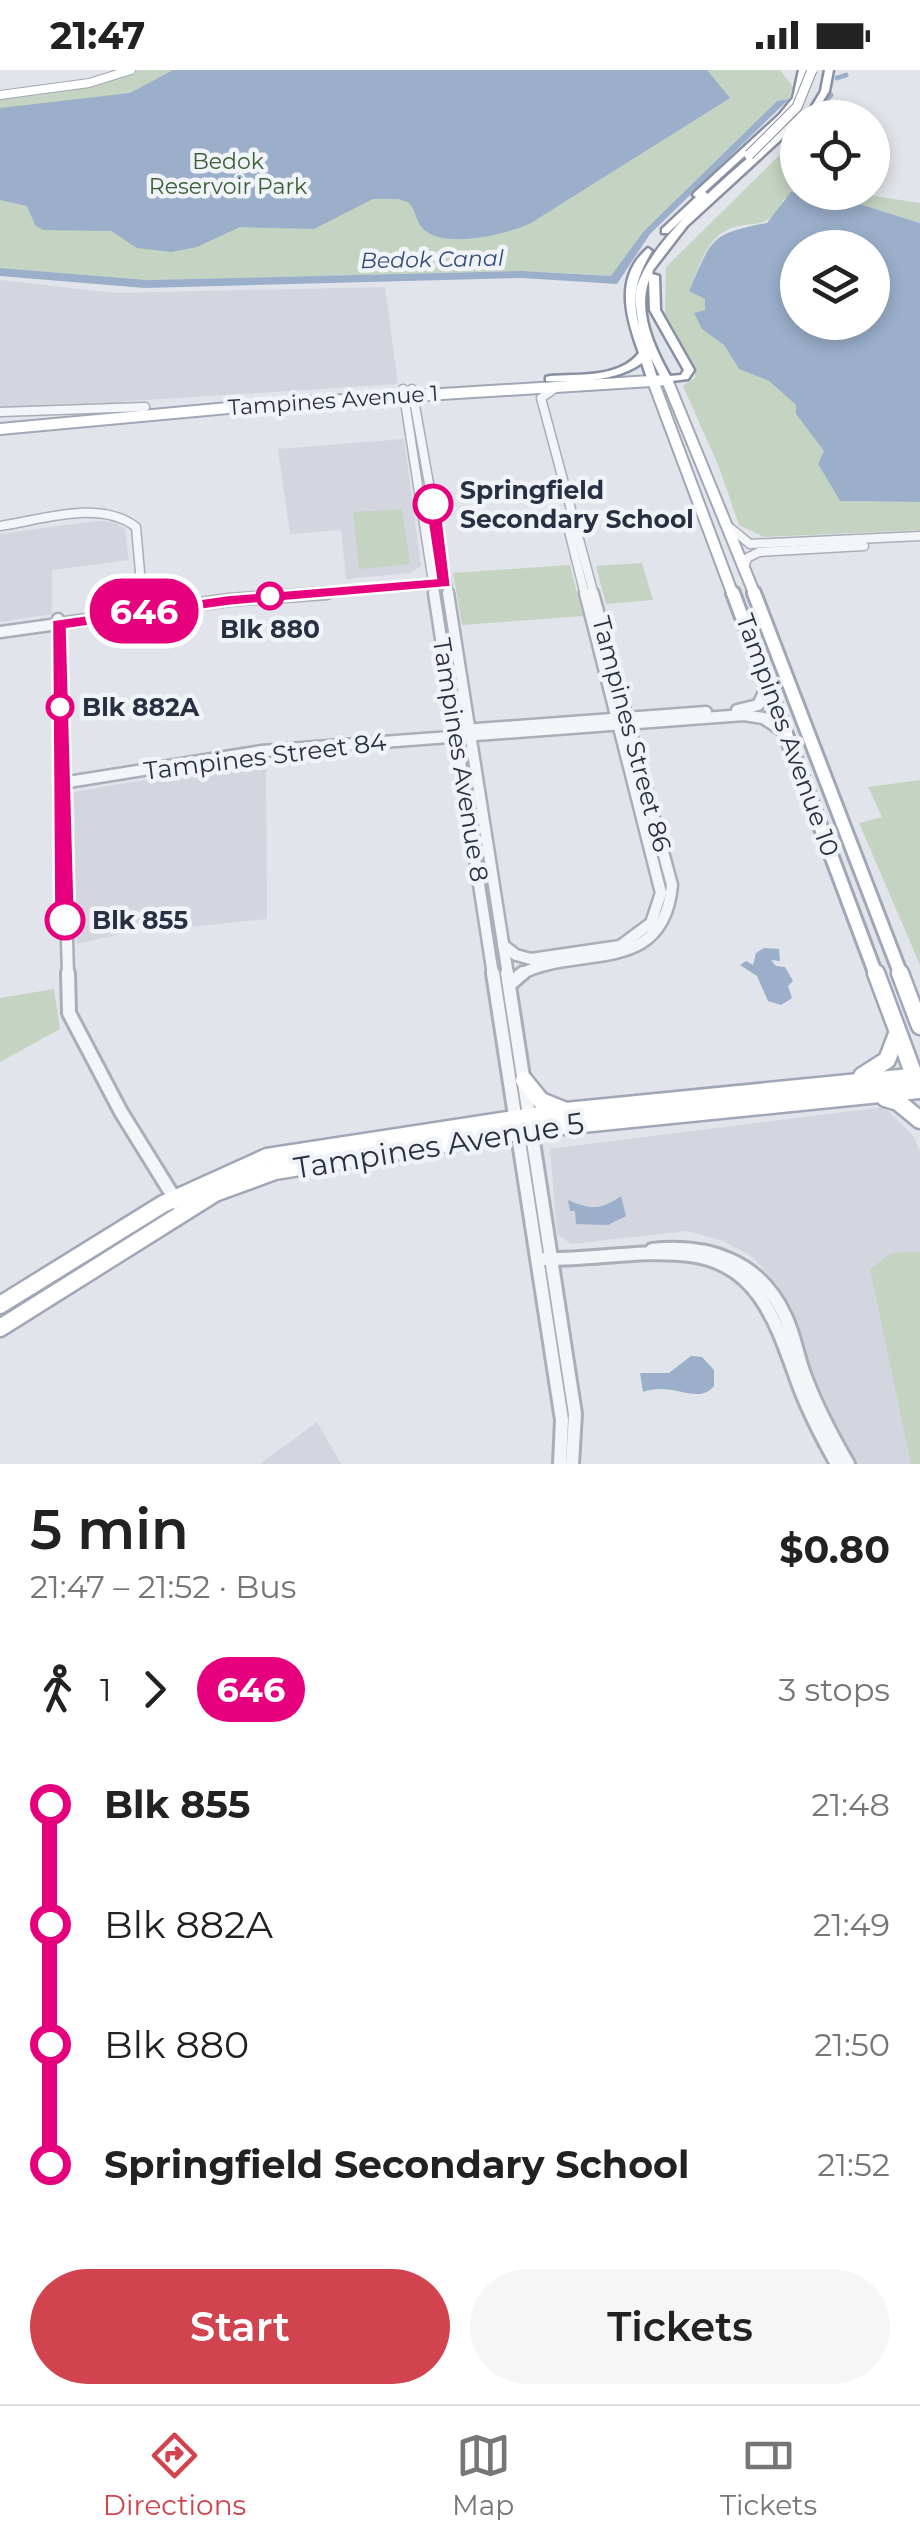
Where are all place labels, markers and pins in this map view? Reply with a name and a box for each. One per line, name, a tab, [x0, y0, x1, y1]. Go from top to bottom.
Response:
place label: Springfield Secondary School	[460, 475, 694, 534]
marker: Springfield Secondary School	[414, 485, 452, 523]
marker: Blk 880	[257, 583, 283, 609]
place label: Blk 880	[220, 614, 320, 644]
place label: Blk 882A	[82, 692, 200, 722]
marker: Blk 882A	[47, 694, 73, 720]
marker: Blk 855	[46, 901, 84, 939]
place label: Blk 855	[92, 905, 188, 935]

